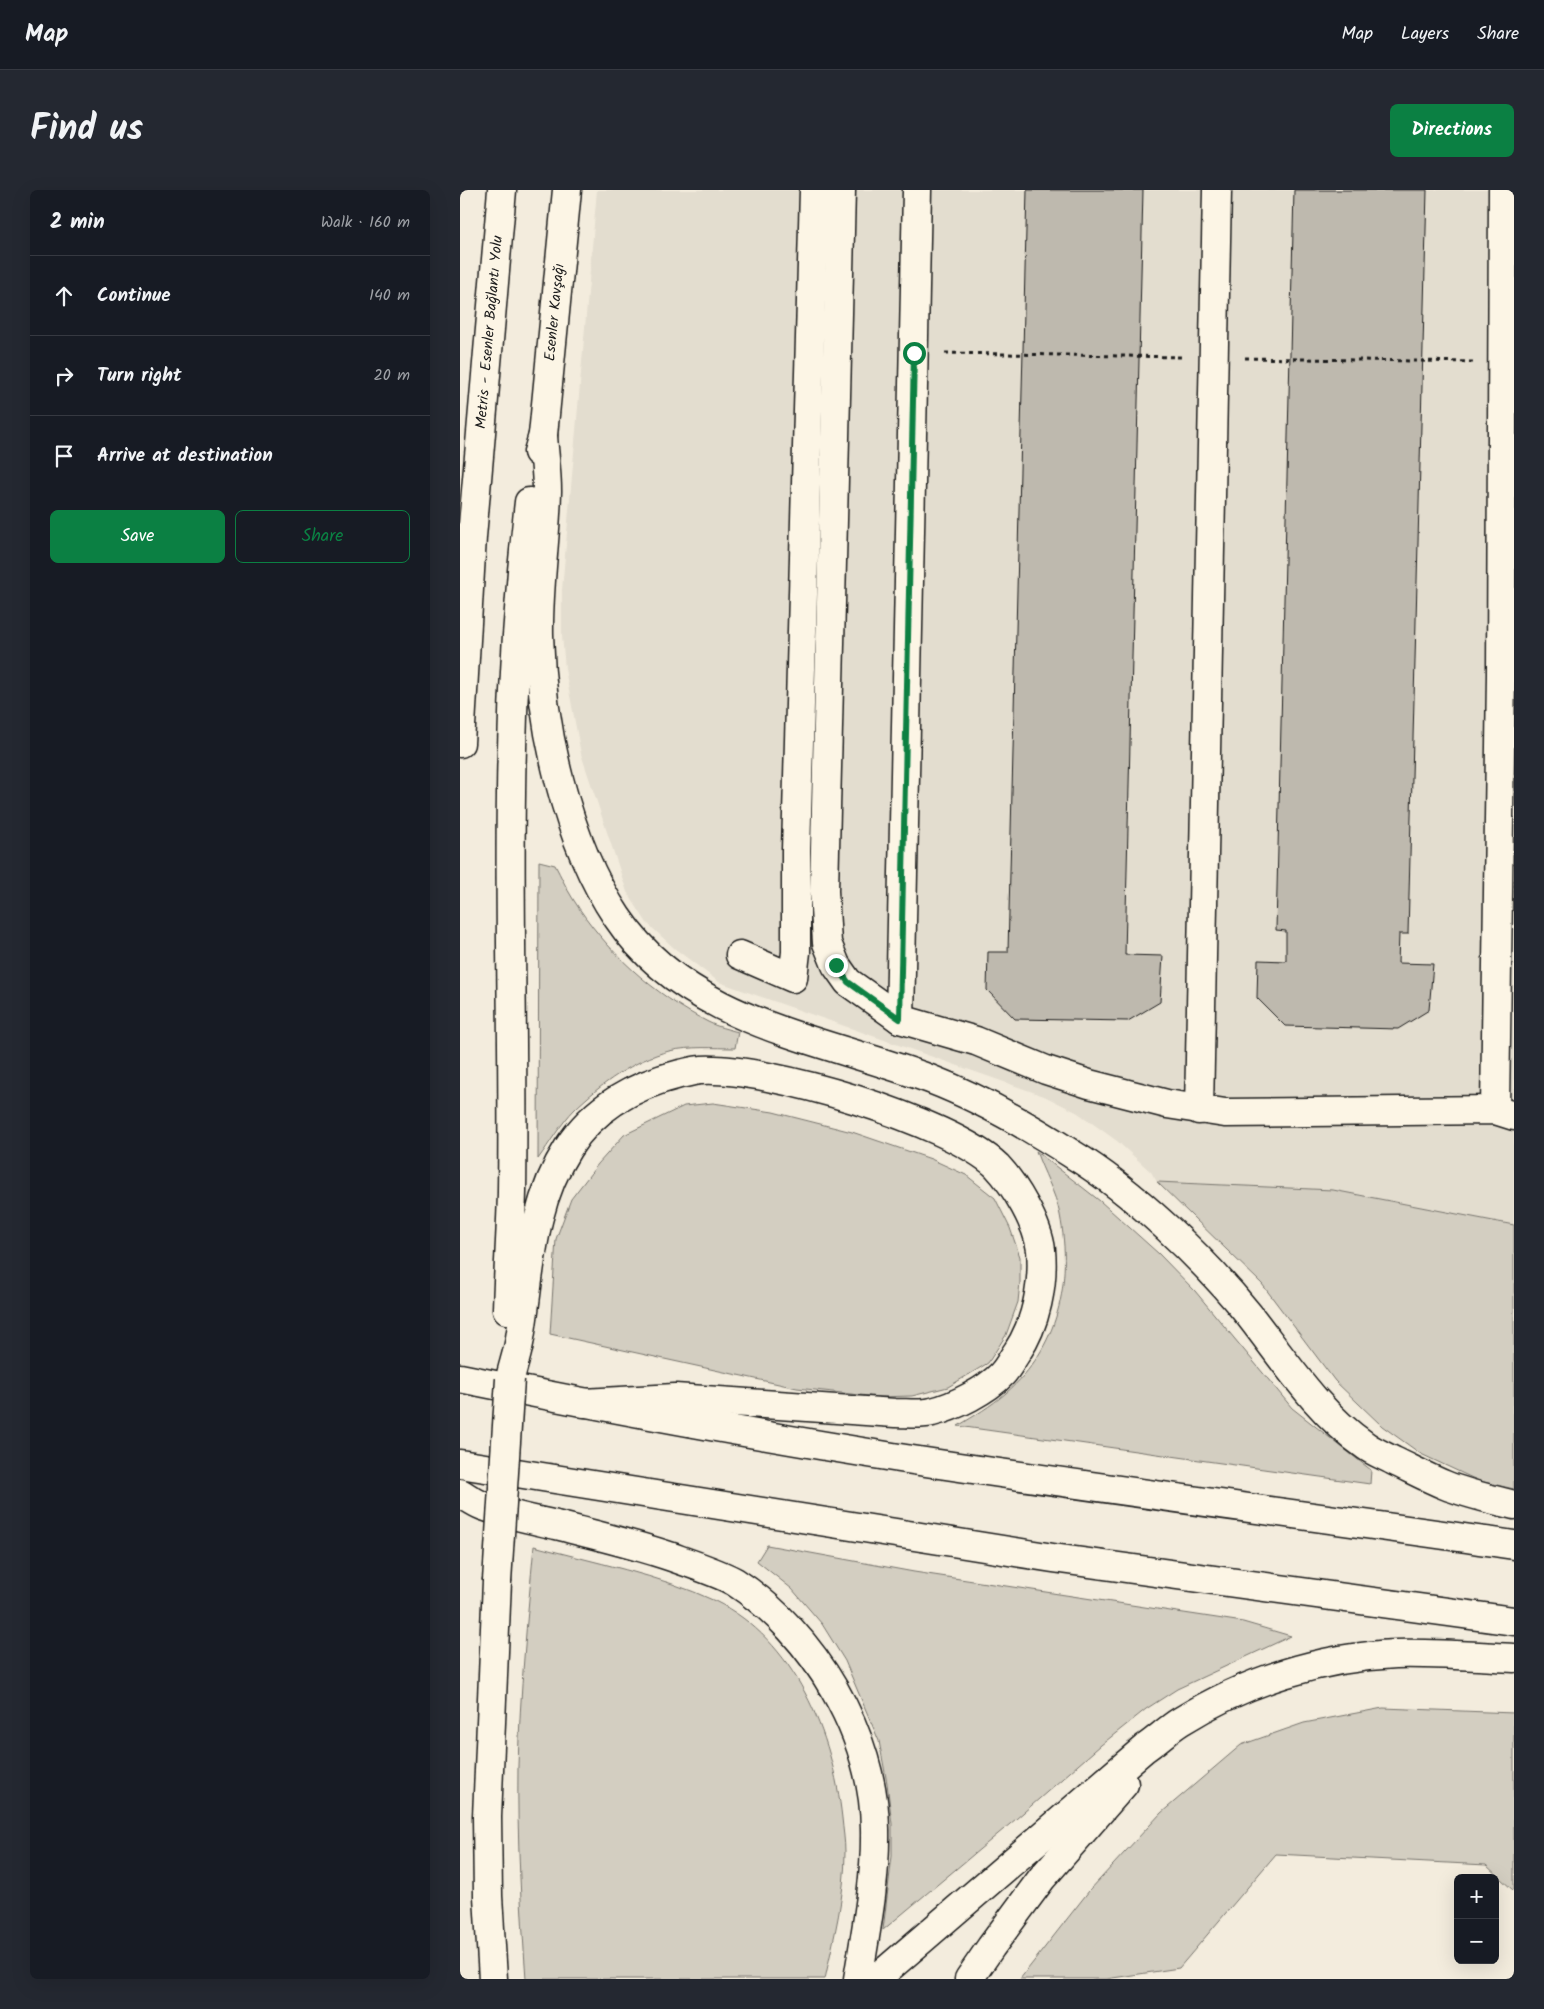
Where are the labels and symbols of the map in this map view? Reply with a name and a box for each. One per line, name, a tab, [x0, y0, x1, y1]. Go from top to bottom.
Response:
street label: Metris - Esenler Bağlantı Yolu	[469, 234, 510, 430]
street label: Esenler Kavşağı	[538, 262, 572, 362]
route start	[903, 342, 926, 365]
route end	[825, 954, 848, 977]

